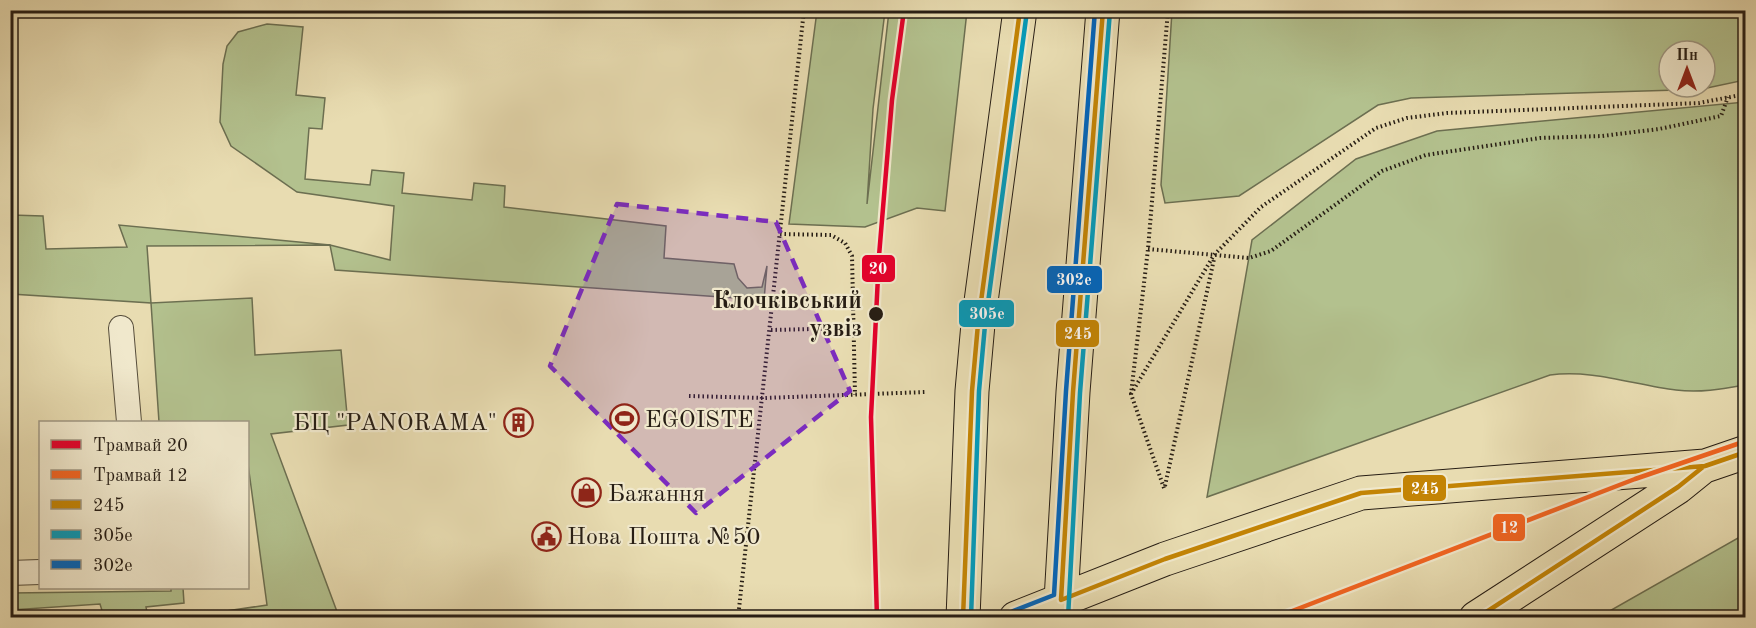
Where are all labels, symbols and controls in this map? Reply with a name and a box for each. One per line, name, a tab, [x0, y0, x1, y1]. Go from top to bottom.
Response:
north arrow	[1657, 39, 1717, 99]
text: Пн	[1676, 48, 1698, 64]
line badge: 20	[861, 254, 896, 283]
text: 20	[869, 262, 887, 278]
line badge: 302е	[1046, 265, 1103, 294]
text: 302е	[1056, 273, 1092, 289]
place label: Клочківський узвіз	[712, 290, 862, 342]
line badge: 305e	[958, 299, 1015, 328]
marker: Клочківський узвіз	[867, 305, 885, 323]
text: 305e	[969, 307, 1005, 323]
line badge: 245	[1055, 319, 1100, 348]
text: 245	[1064, 327, 1092, 343]
sports icon: EGOISTE	[608, 403, 640, 435]
building icon: БЦ "PANORAMA"	[502, 406, 534, 438]
place label: EGOISTE	[645, 409, 754, 433]
place label: БЦ "PANORAMA"	[293, 412, 497, 436]
legend	[39, 421, 249, 589]
text: Трамвай 20	[93, 437, 188, 455]
text: Трамвай 12	[93, 467, 188, 485]
line badge: 245	[1402, 474, 1447, 502]
shop icon: Бажання	[571, 477, 603, 509]
text: 245	[1411, 482, 1439, 498]
place label: Бажання	[608, 483, 705, 507]
text: 245	[93, 497, 124, 515]
line badge: 12	[1492, 513, 1526, 542]
public building icon: Нова Пошта №50	[530, 520, 562, 552]
text: 12	[1500, 521, 1518, 537]
place label: Нова Пошта №50	[567, 526, 760, 550]
text: 305e	[93, 527, 133, 545]
text: 302е	[93, 557, 133, 575]

